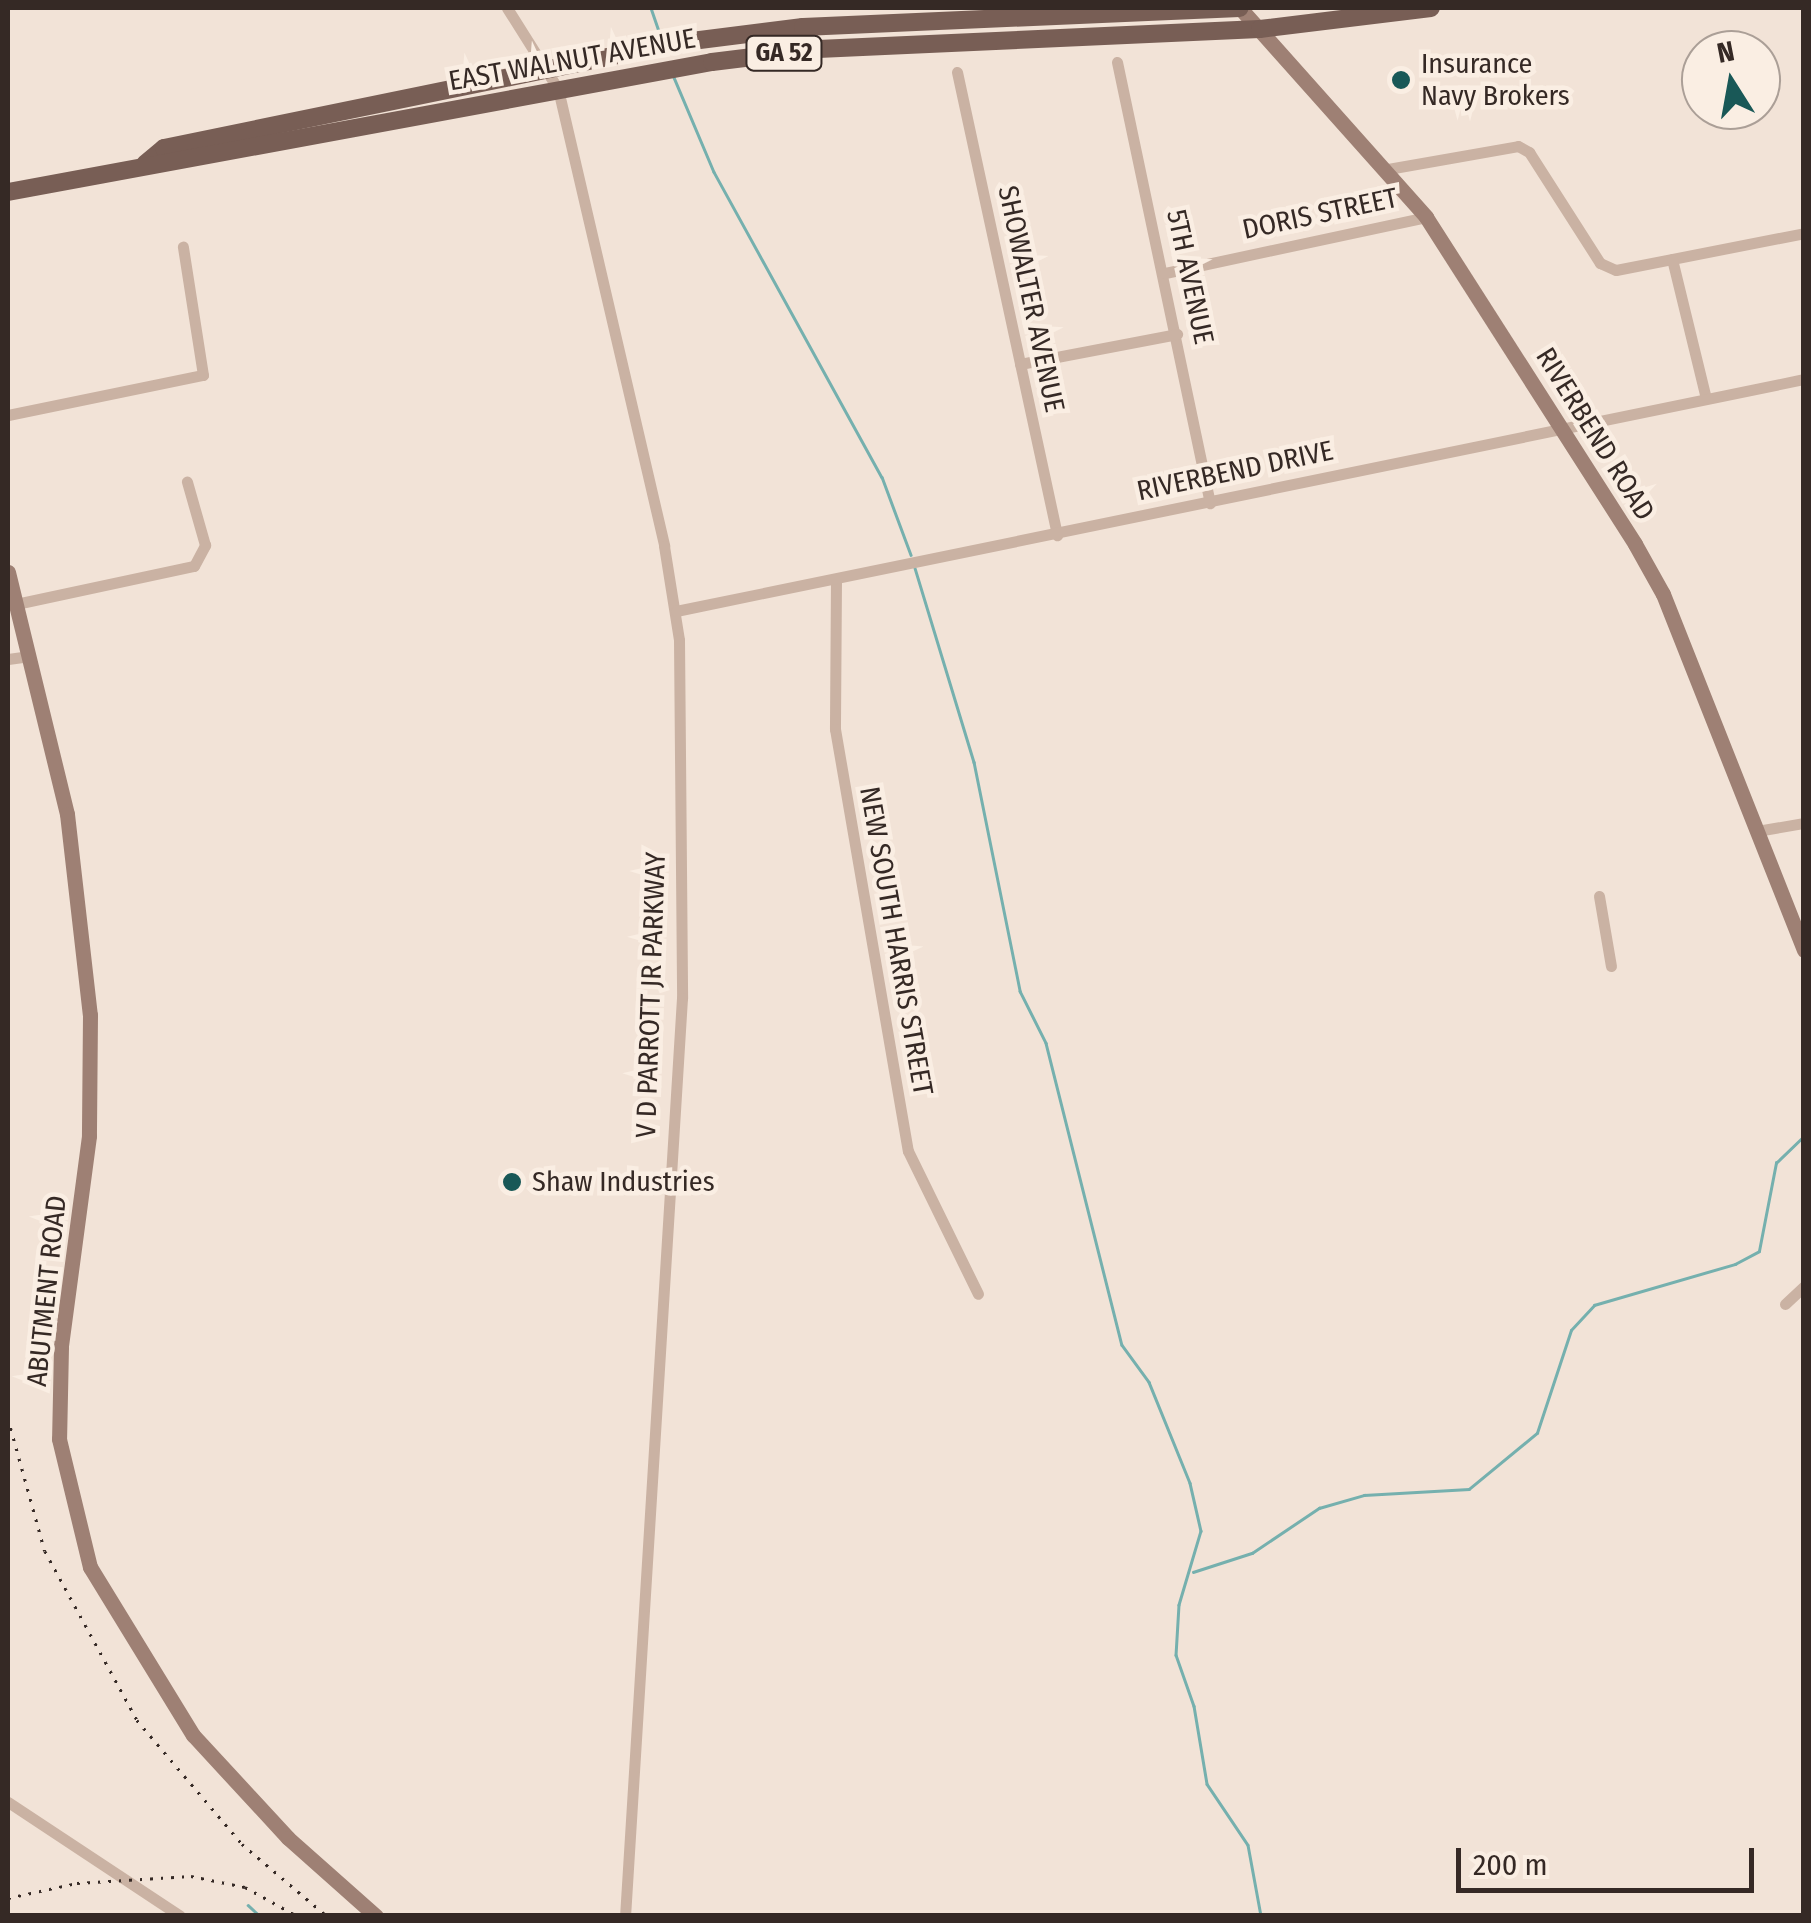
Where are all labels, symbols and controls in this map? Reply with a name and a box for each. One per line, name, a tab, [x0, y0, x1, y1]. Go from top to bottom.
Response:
street label: EAST WALNUT AVENUE	[446, 22, 698, 98]
north arrow	[1681, 30, 1781, 130]
road number: GA 52	[744, 33, 824, 73]
text: N	[1714, 34, 1737, 70]
place label: Insurance Navy Brokers	[1421, 47, 1570, 113]
marker: Insurance Navy Brokers	[1390, 69, 1412, 91]
street label: DORIS STREET	[1239, 181, 1401, 247]
street label: SHOWALTER AVENUE	[991, 183, 1071, 415]
street label: 5TH AVENUE	[1159, 207, 1221, 347]
street label: RIVERBEND ROAD	[1529, 342, 1661, 526]
street label: RIVERBEND DRIVE	[1134, 434, 1336, 508]
street label: NEW SOUTH HARRIS STREET	[852, 784, 940, 1098]
street label: V D PARROTT JR PARKWAY	[629, 851, 673, 1139]
place label: Shaw Industries	[532, 1165, 715, 1199]
marker: Shaw Industries	[501, 1171, 523, 1193]
street label: ABUTMENT ROAD	[20, 1194, 74, 1388]
scale bar	[1461, 1828, 1758, 1890]
text: 200 m	[1473, 1847, 1548, 1883]

